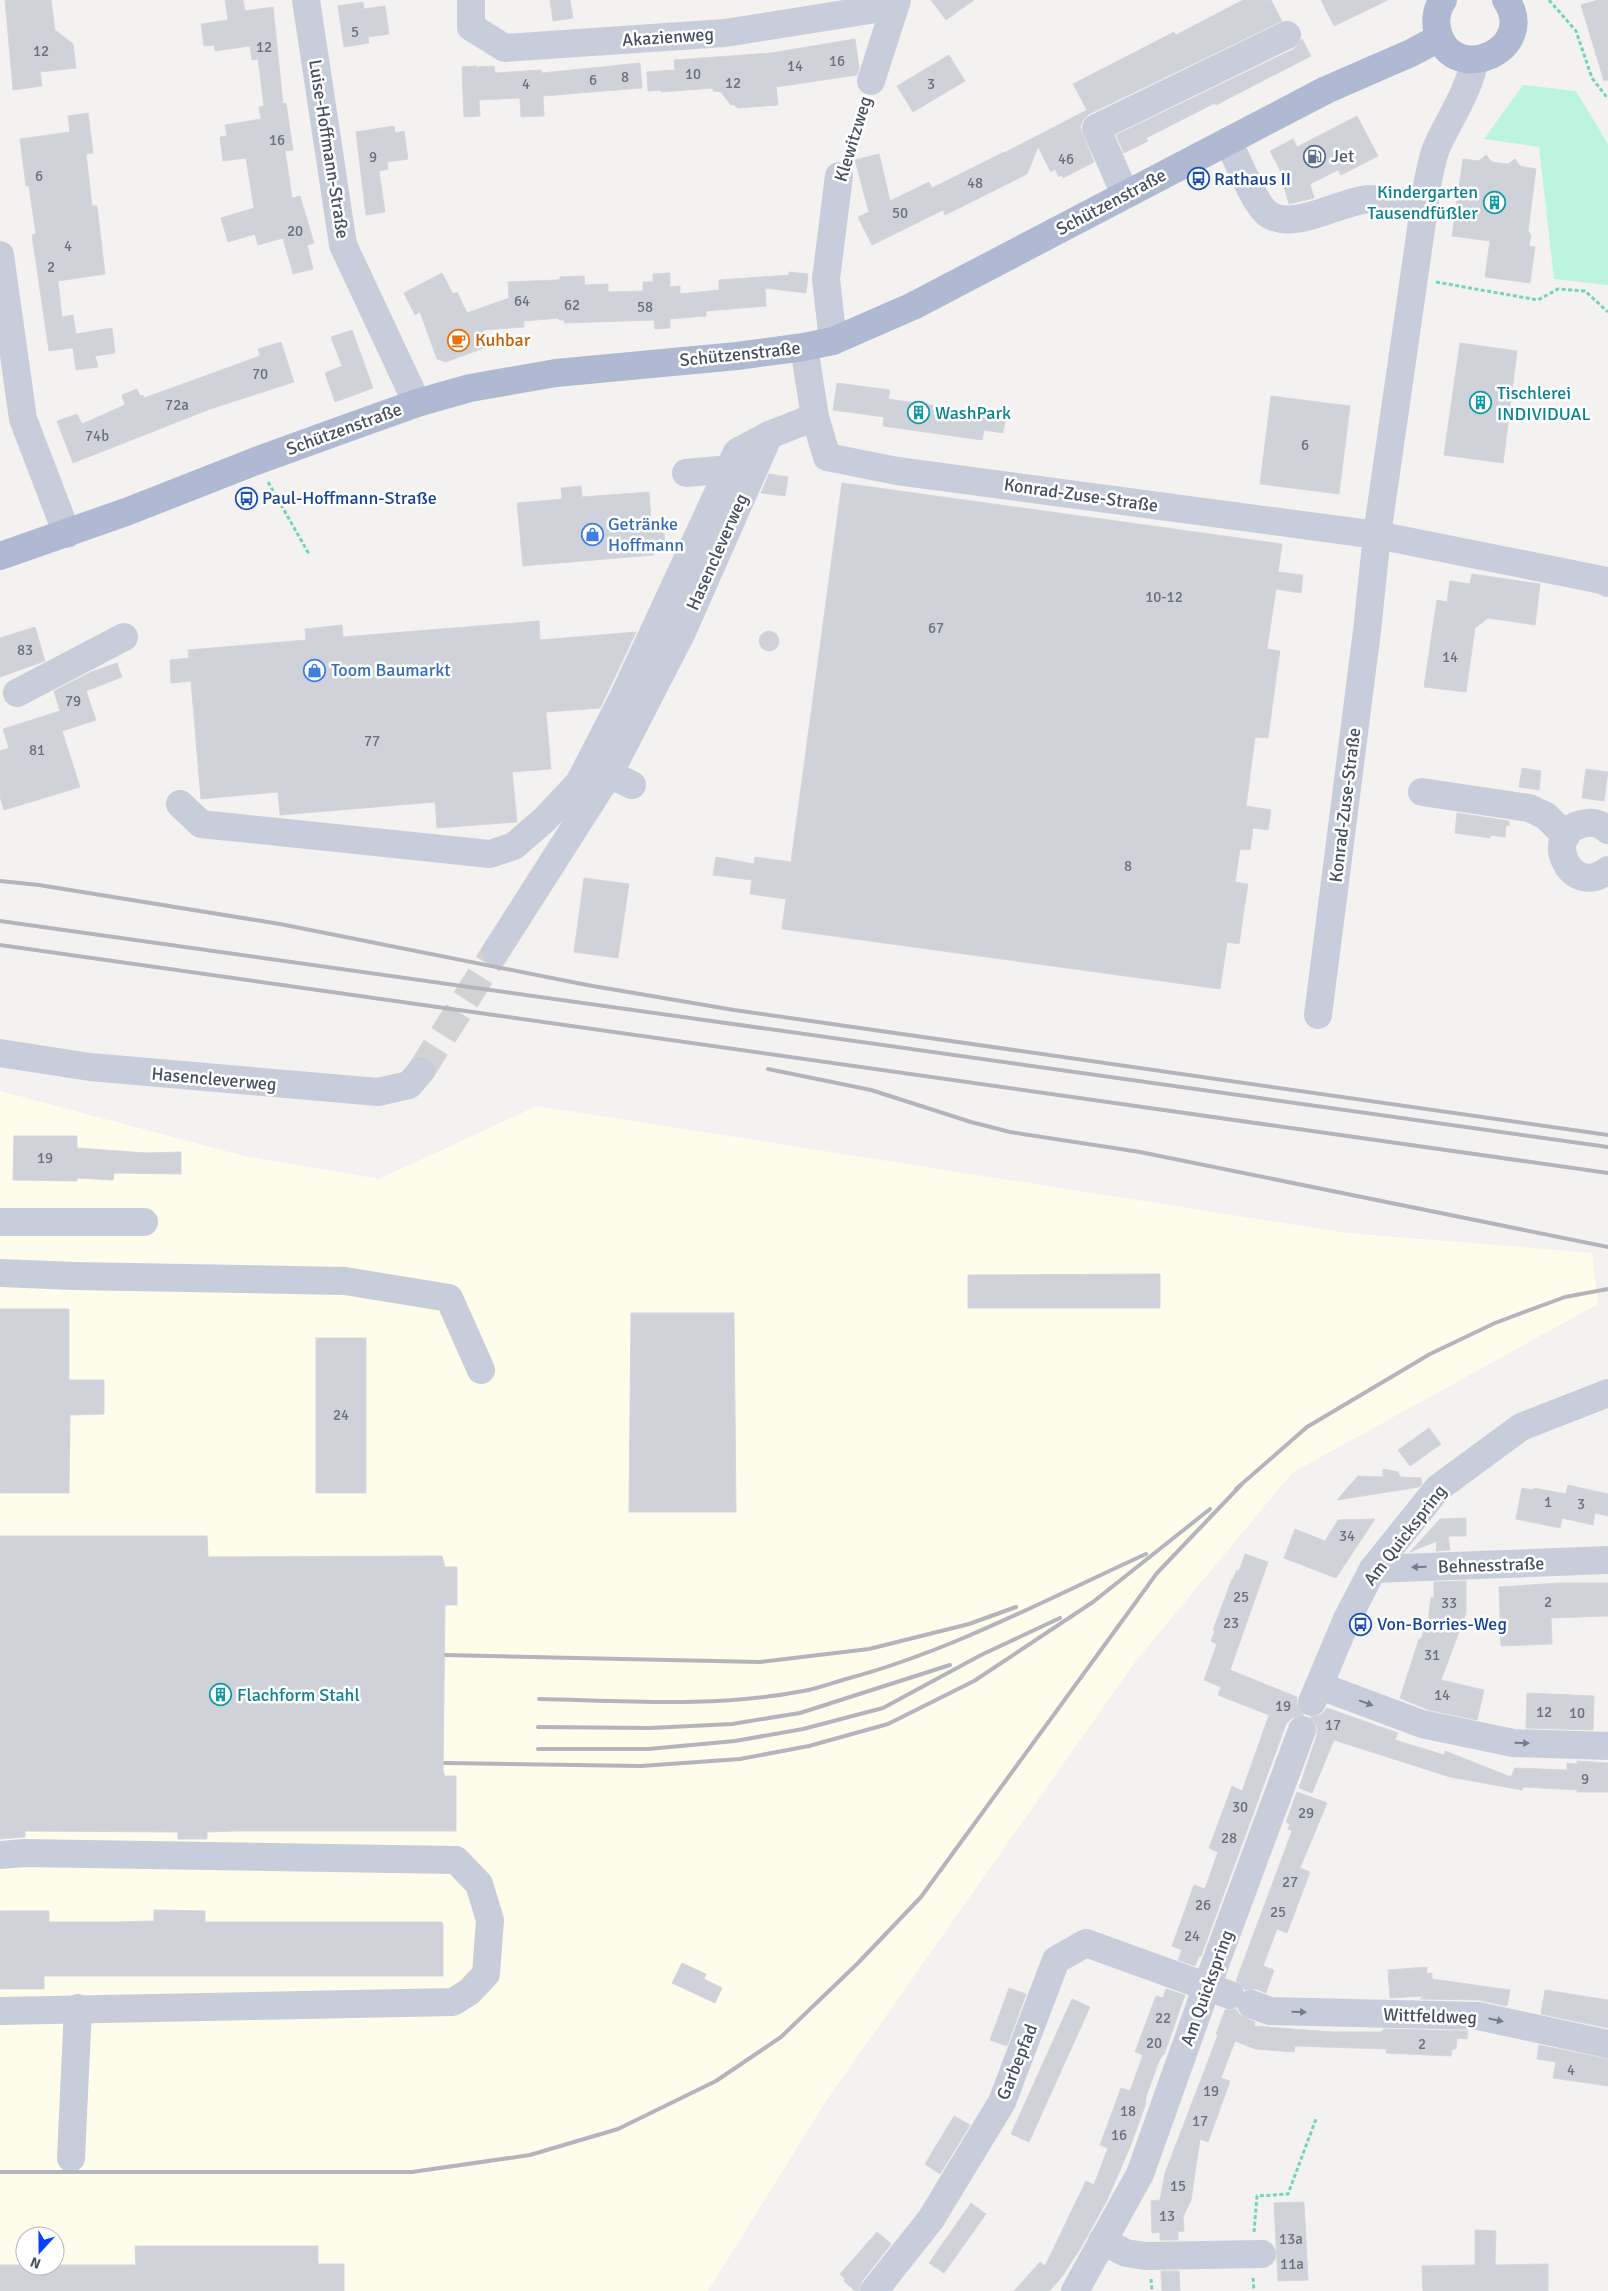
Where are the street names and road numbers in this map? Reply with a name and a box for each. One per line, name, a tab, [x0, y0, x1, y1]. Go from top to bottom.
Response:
street label: Akazienweg	[621, 23, 715, 51]
street label: Luise-Hoffmann-Straße	[304, 58, 354, 240]
street label: Klewitzweg	[830, 93, 876, 185]
street label: Schützenstraße	[1052, 164, 1170, 240]
street label: Schützenstraße	[678, 337, 802, 371]
street label: Schützenstraße	[283, 398, 405, 460]
street label: Konrad-Zuse-Straße	[1002, 473, 1160, 517]
street label: Hasencleverweg	[681, 490, 753, 614]
street label: Konrad-Zuse-Straße	[1325, 726, 1365, 884]
street label: Hasencleverweg	[150, 1063, 278, 1095]
street label: Am Quickspring	[1359, 1480, 1451, 1590]
street label: Behnesstraße	[1437, 1552, 1545, 1578]
street label: Am Quickspring	[1176, 1927, 1238, 2049]
street label: Wittfeldweg	[1383, 2003, 1477, 2029]
street label: Garbepfad	[992, 2021, 1042, 2103]

